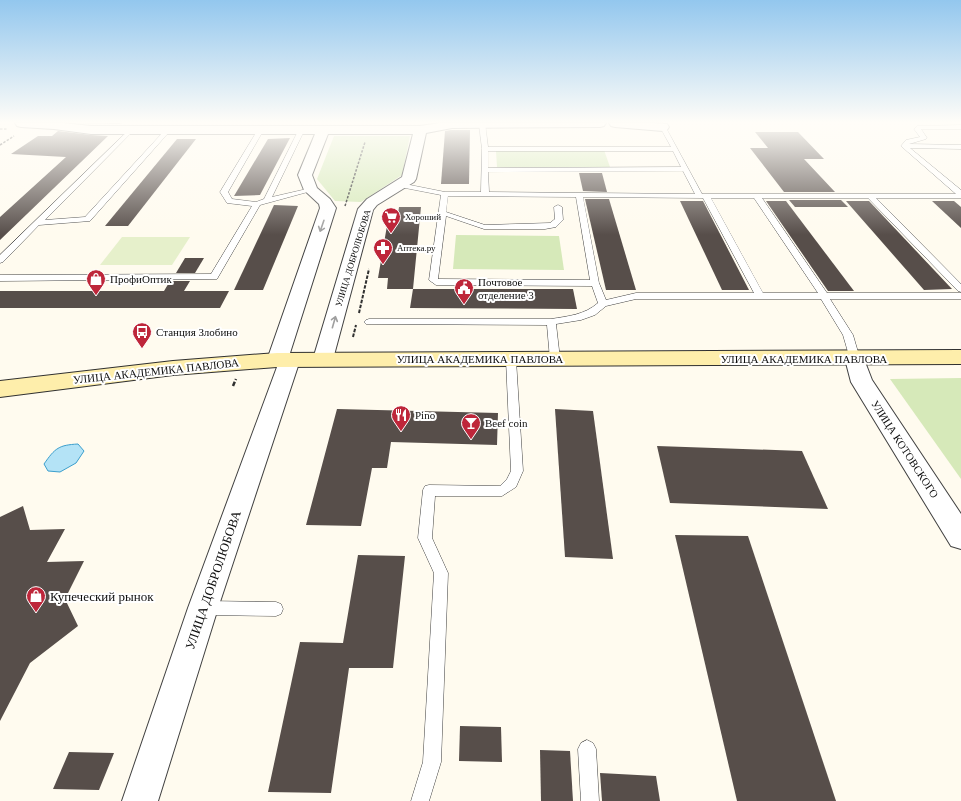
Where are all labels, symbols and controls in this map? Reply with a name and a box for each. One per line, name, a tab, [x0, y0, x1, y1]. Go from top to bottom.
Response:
supermarket icon: Хороший	[380, 206, 402, 234]
street label: УЛИЦА ДОБРОЛЮБОВА	[333, 208, 373, 308]
place label: Хороший	[405, 212, 441, 222]
one-way arrow	[318, 220, 325, 233]
pharmacy icon: Аптека.ру	[372, 237, 394, 265]
place label: Аптека.ру	[397, 243, 436, 253]
shop icon: ПрофиОптик	[85, 268, 107, 296]
place label: ПрофиОптик	[110, 273, 172, 285]
place label: Почтовое отделение 3	[478, 276, 534, 301]
public building icon: Почтовое отделение 3	[453, 277, 475, 305]
one-way arrow	[331, 315, 338, 328]
bus stop icon: Станция Злобино	[131, 321, 153, 349]
place label: Станция Злобино	[156, 326, 238, 338]
street label: УЛИЦА АКАДЕМИКА ПАВЛОВА	[397, 353, 563, 365]
street label: УЛИЦА АКАДЕМИКА ПАВЛОВА	[721, 353, 887, 365]
street label: УЛИЦА АКАДЕМИКА ПАВЛОВА	[73, 356, 240, 386]
street label: УЛИЦА КОТОВСКОГО	[869, 398, 941, 500]
restaurant icon: Pino	[390, 404, 412, 432]
place label: Pino	[415, 409, 436, 421]
bar icon: Beef coin	[460, 412, 482, 440]
place label: Beef coin	[485, 417, 528, 429]
street label: УЛИЦА ДОБРОЛЮБОВА	[182, 508, 244, 651]
shop icon: Купеческий рынок	[25, 585, 47, 613]
place label: Купеческий рынок	[50, 589, 154, 604]

